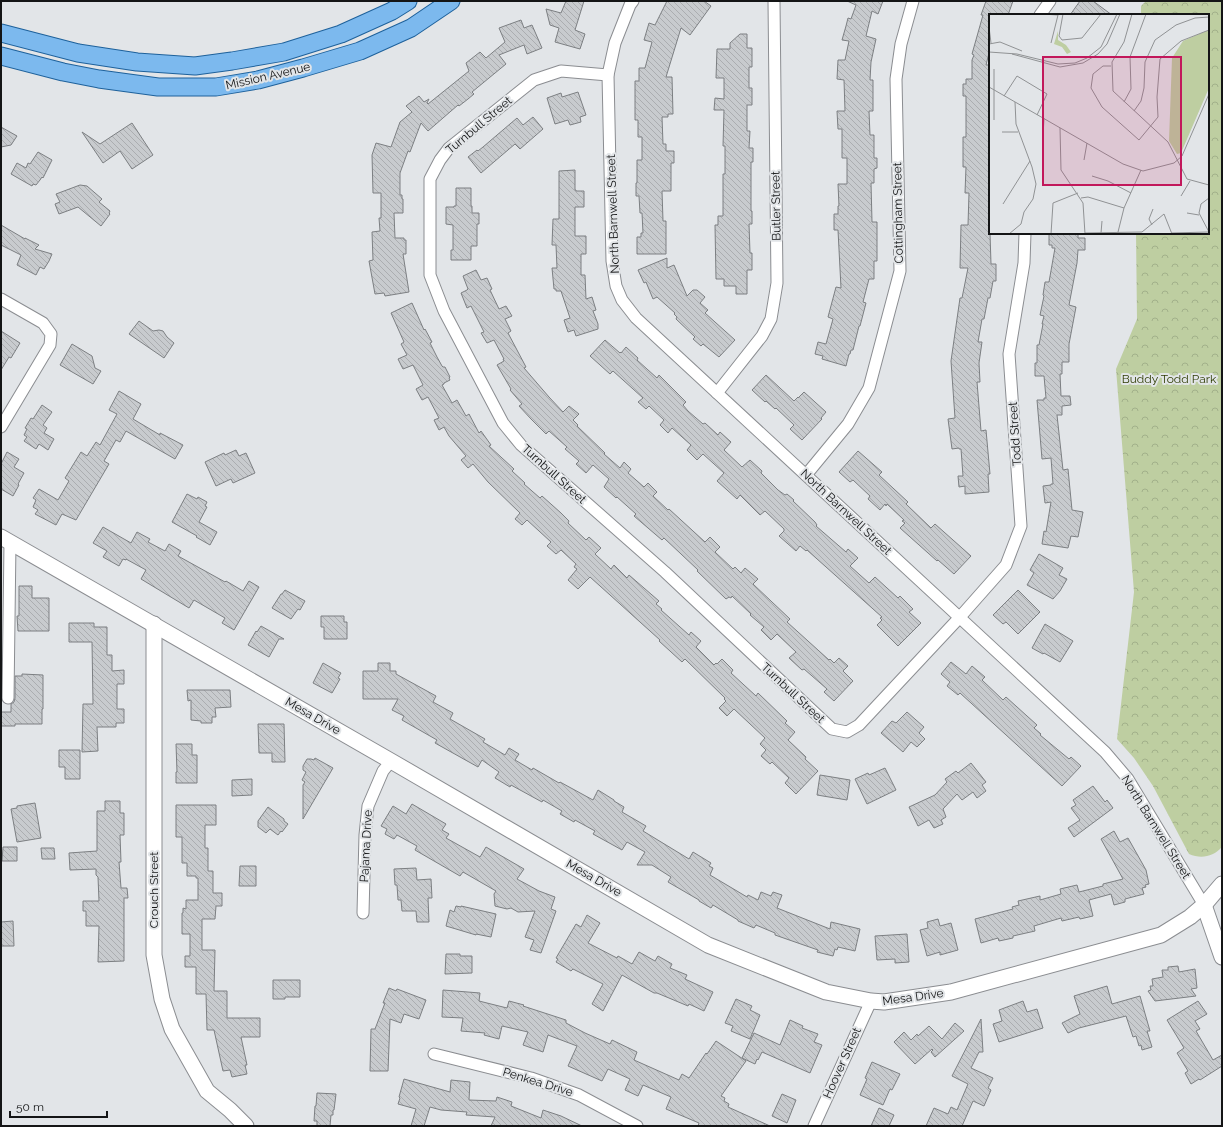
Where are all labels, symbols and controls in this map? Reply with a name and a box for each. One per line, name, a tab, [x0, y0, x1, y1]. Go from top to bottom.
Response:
inset map	[989, 14, 1209, 234]
street label: Mission Avenue	[224, 59, 312, 93]
street label: Turnbull Street	[443, 93, 515, 157]
street label: North Barnwell Street	[604, 154, 622, 274]
street label: Cottingham Street	[890, 162, 906, 264]
street label: Butler Street	[768, 171, 784, 241]
park label: Buddy Todd Park	[1122, 372, 1217, 386]
street label: Todd Street	[1006, 401, 1024, 467]
street label: Turnbull Street	[519, 441, 589, 507]
street label: North Barnwell Street	[798, 466, 894, 558]
street label: Turnbull Street	[758, 660, 828, 726]
street label: Mesa Drive	[283, 695, 343, 737]
street label: North Barnwell Street	[1118, 773, 1194, 881]
street label: Pajama Drive	[357, 809, 375, 883]
street label: Crouch Street	[147, 852, 161, 928]
street label: Mesa Drive	[564, 857, 624, 899]
street label: Mesa Drive	[882, 986, 944, 1008]
street label: Hoover Street	[820, 1025, 864, 1101]
street label: Penkea Drive	[501, 1065, 575, 1099]
scale bar	[10, 1093, 107, 1119]
text: 50 m	[16, 1100, 44, 1114]

